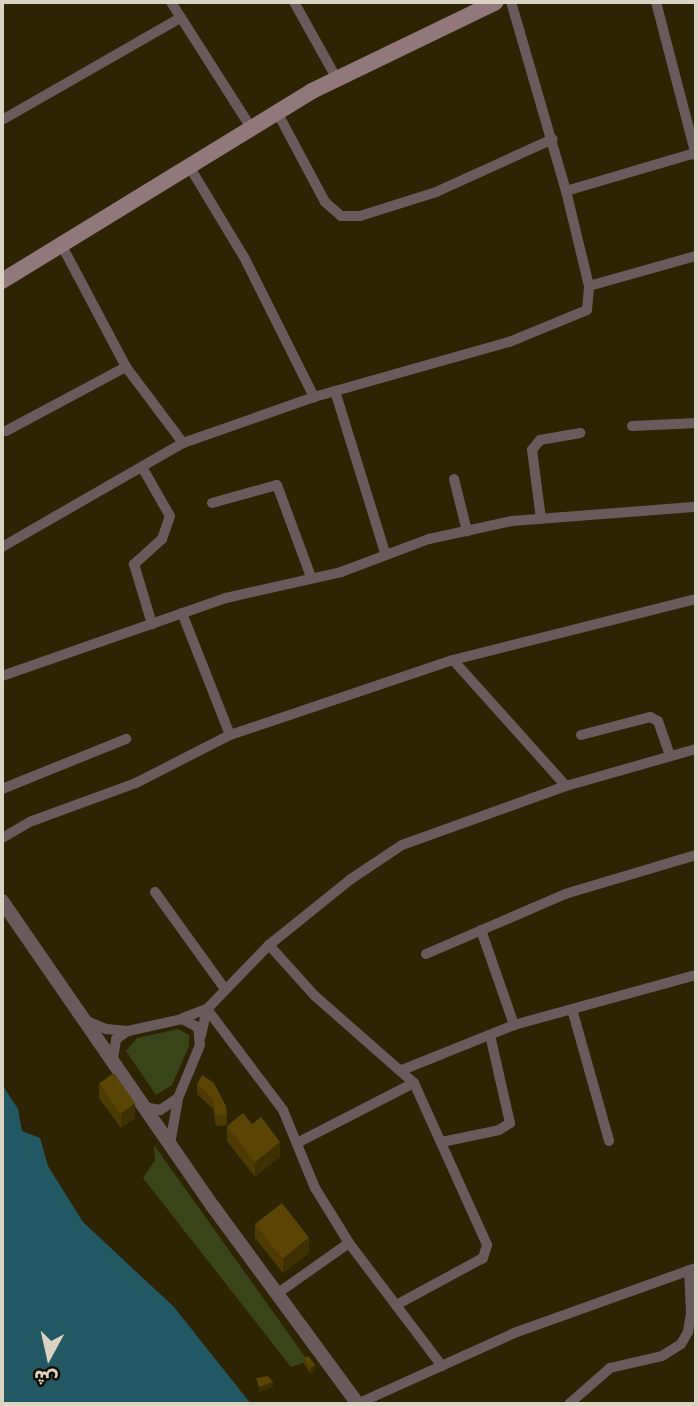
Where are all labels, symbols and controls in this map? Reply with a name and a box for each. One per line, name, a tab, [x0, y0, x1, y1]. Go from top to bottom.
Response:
north arrow	[14, 1322, 84, 1392]
text: ش	[32, 1365, 60, 1391]

